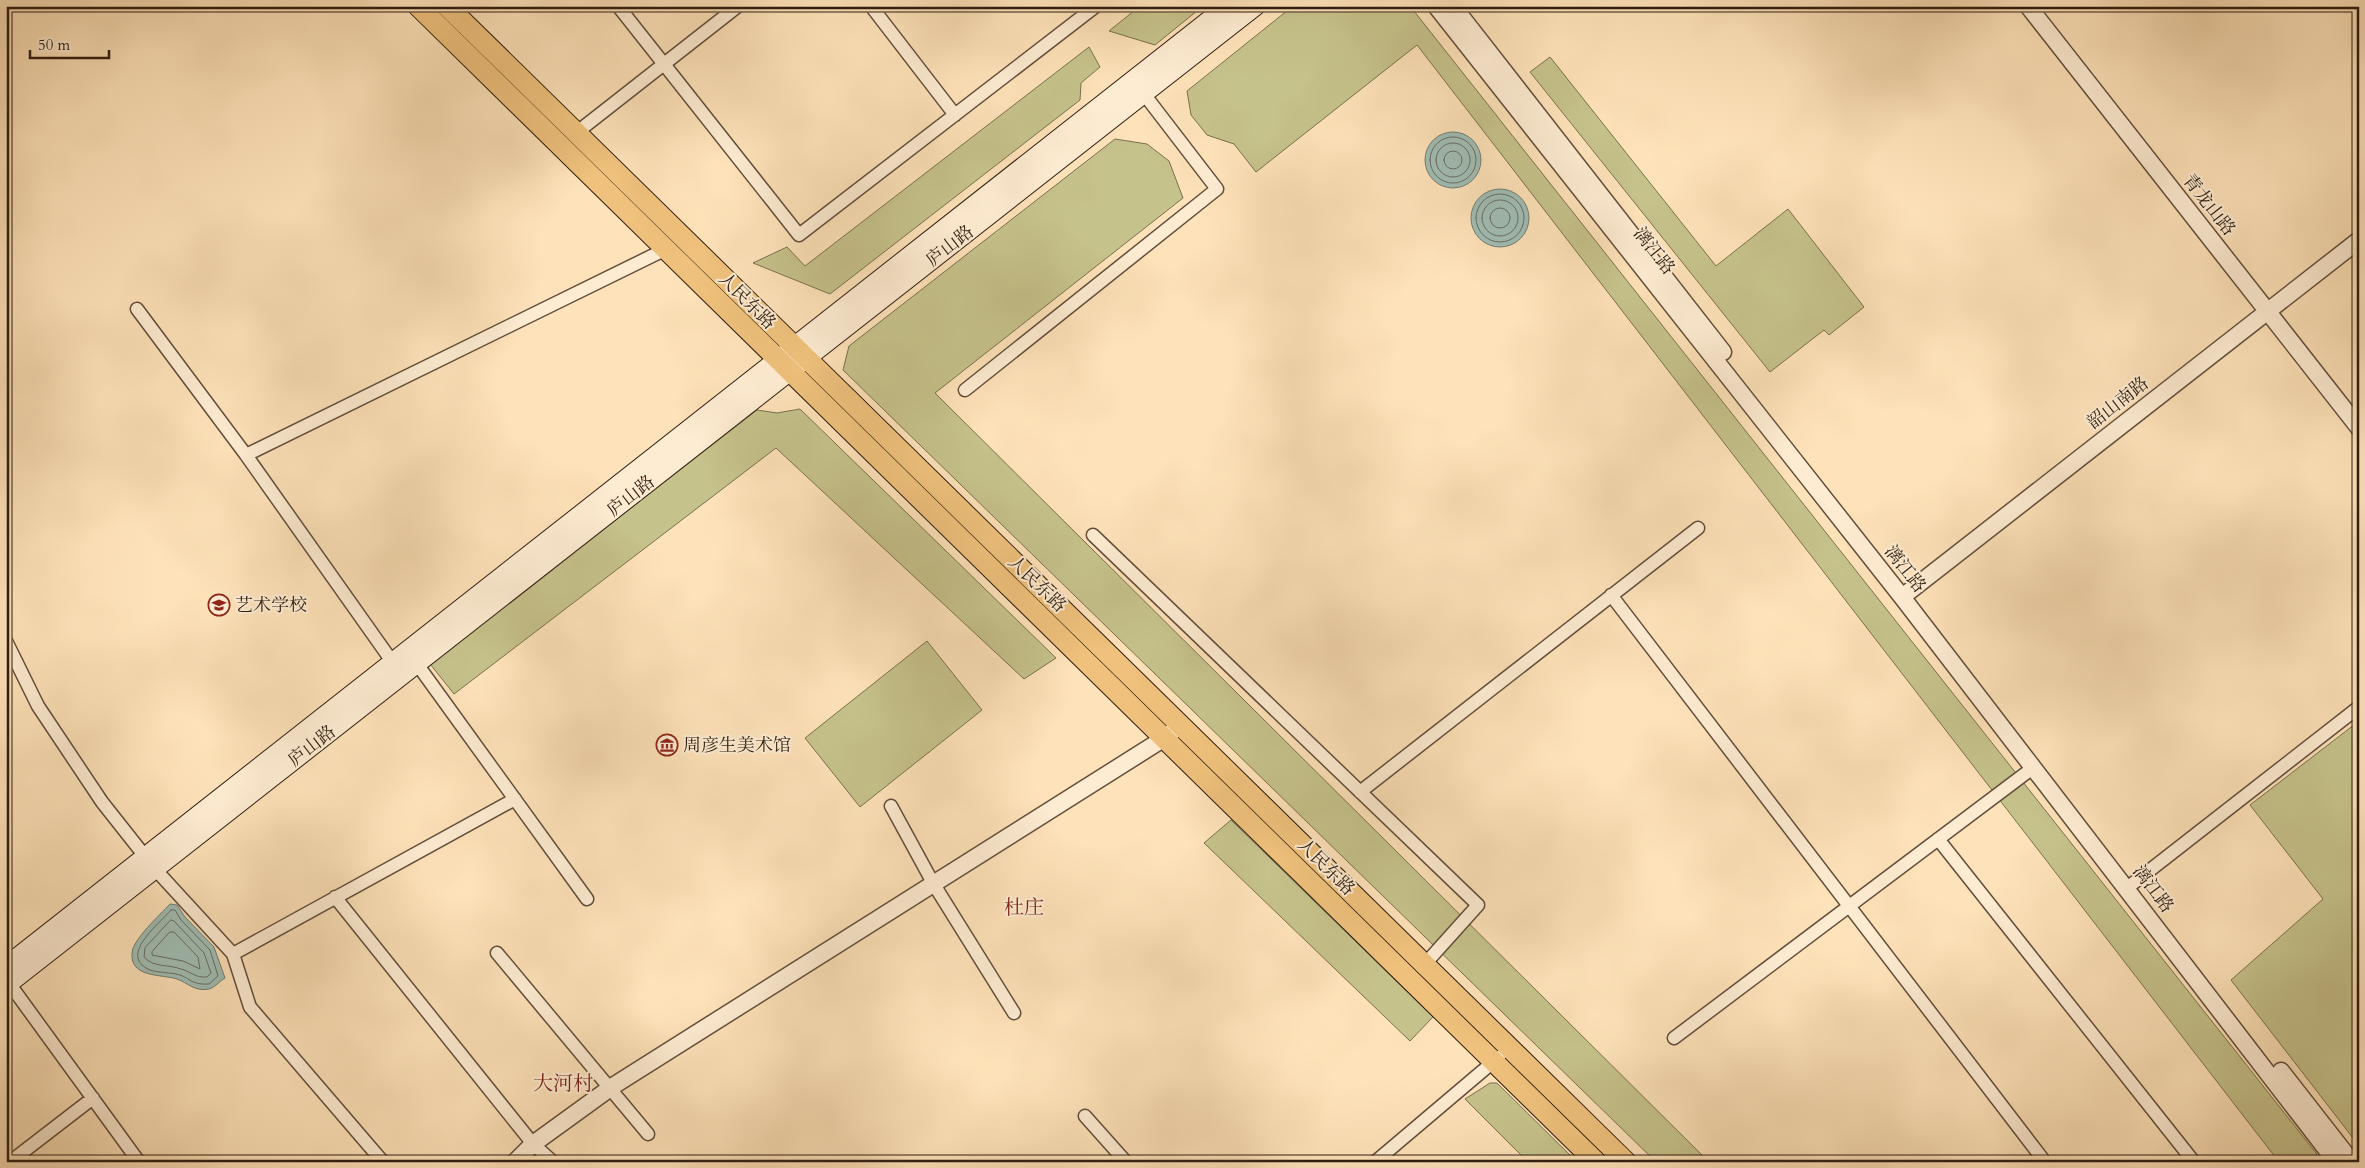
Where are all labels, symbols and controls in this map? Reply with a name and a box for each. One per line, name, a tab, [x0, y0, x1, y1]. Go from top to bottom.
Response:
scale bar	[30, 28, 109, 60]
text: 50 m	[38, 35, 70, 55]
street label: 青龙山路	[2177, 169, 2241, 241]
street label: 庐山路	[921, 220, 979, 272]
street label: 漓江路	[1628, 222, 1680, 280]
street label: 人民东路	[713, 267, 781, 335]
street label: 韶山南路	[2082, 371, 2154, 435]
street label: 庐山路	[602, 470, 660, 522]
street label: 漓江路	[1879, 540, 1931, 598]
street label: 人民东路	[1002, 550, 1072, 618]
school or university icon: 艺术学校	[207, 593, 231, 617]
place label: 艺术学校	[235, 593, 307, 618]
street label: 庐山路	[283, 720, 341, 772]
museum icon: 周彦生美术馆	[655, 733, 679, 757]
place label: 周彦生美术馆	[683, 733, 791, 758]
street label: 人民东路	[1292, 833, 1360, 901]
street label: 漓江路	[2127, 860, 2179, 918]
district label: 杜庄	[1004, 894, 1044, 921]
district label: 大河村	[533, 1070, 593, 1097]

